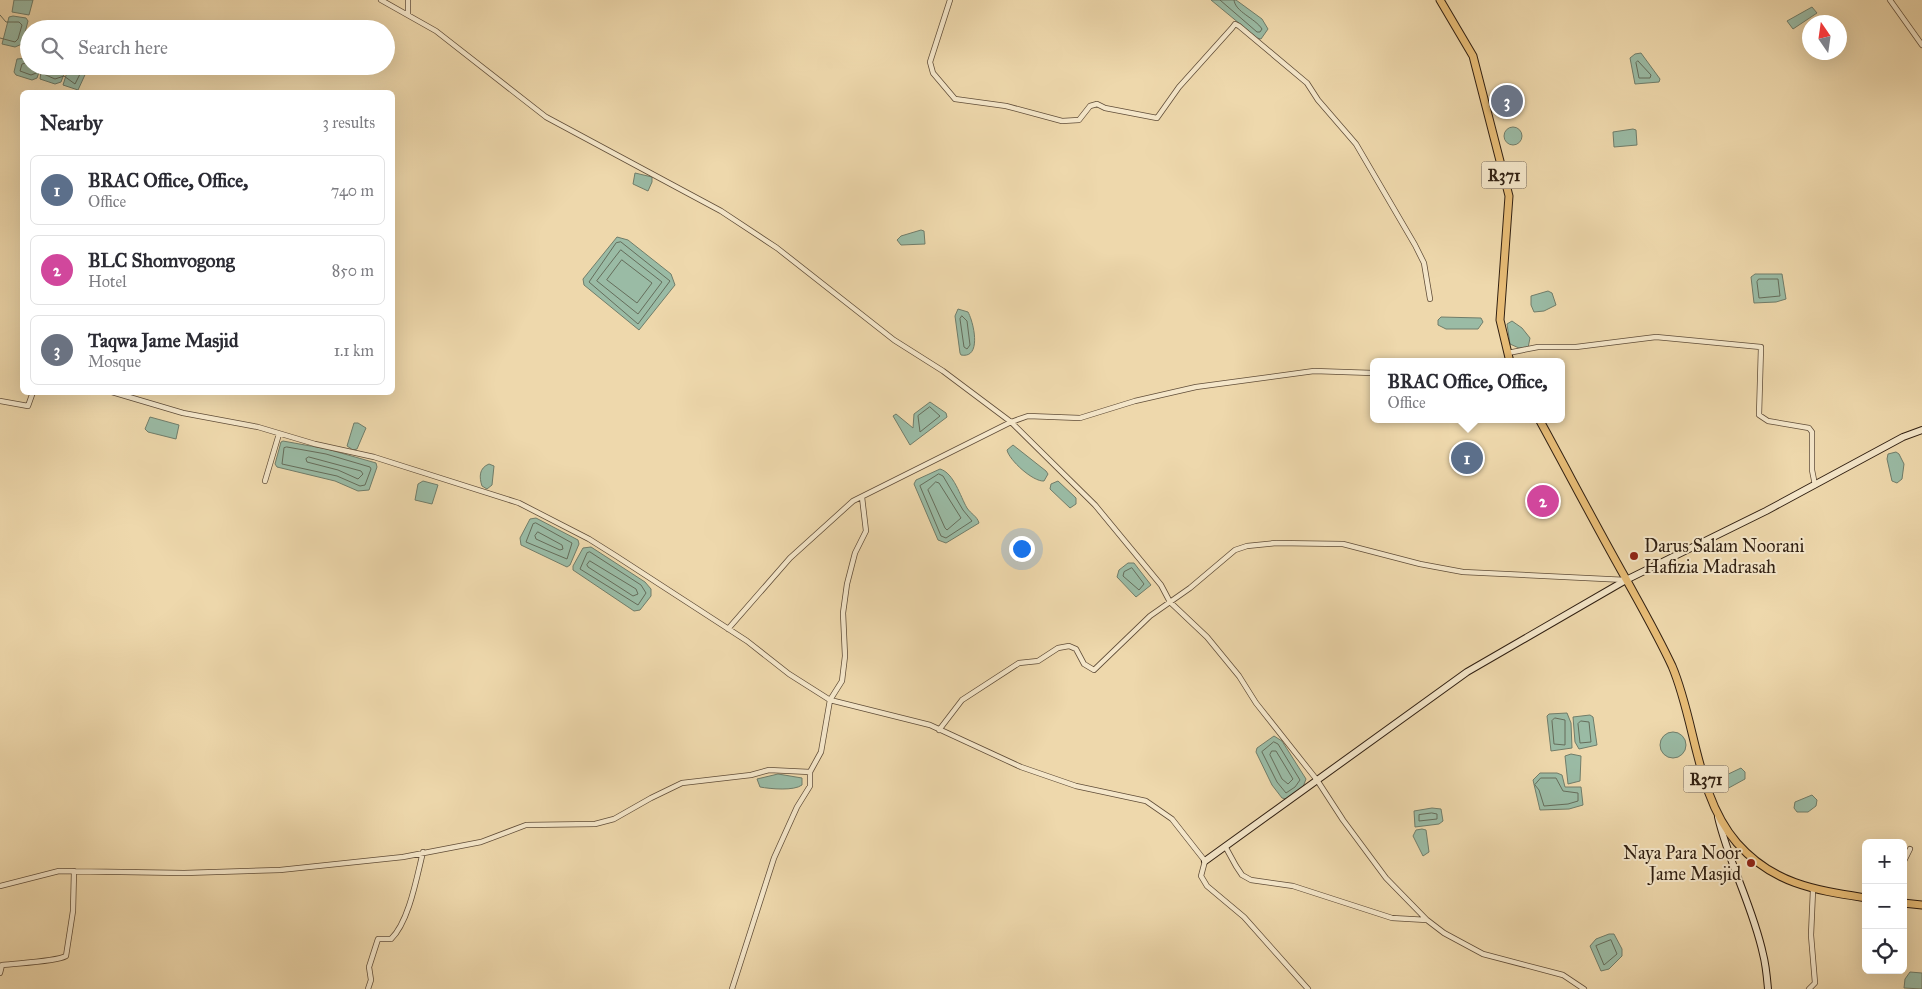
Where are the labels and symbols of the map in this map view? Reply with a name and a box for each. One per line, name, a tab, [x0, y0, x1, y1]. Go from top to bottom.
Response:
north arrow	[1802, 15, 1847, 60]
pin: 3	[1491, 82, 1523, 120]
road number: R371	[1482, 162, 1526, 188]
pin: 1	[1451, 439, 1483, 477]
pin: 2	[1527, 482, 1559, 520]
place label: Darus Salam Noorani Hafizia Madrasah	[1644, 535, 1805, 578]
your location	[1009, 536, 1035, 562]
marker: Darus Salam Noorani Hafizia Madrasah	[1628, 550, 1640, 562]
road number: R371	[1684, 766, 1728, 792]
place label: Naya Para Noor Jame Masjid	[1623, 842, 1741, 886]
marker: Naya Para Noor Jame Masjid	[1745, 857, 1757, 869]

